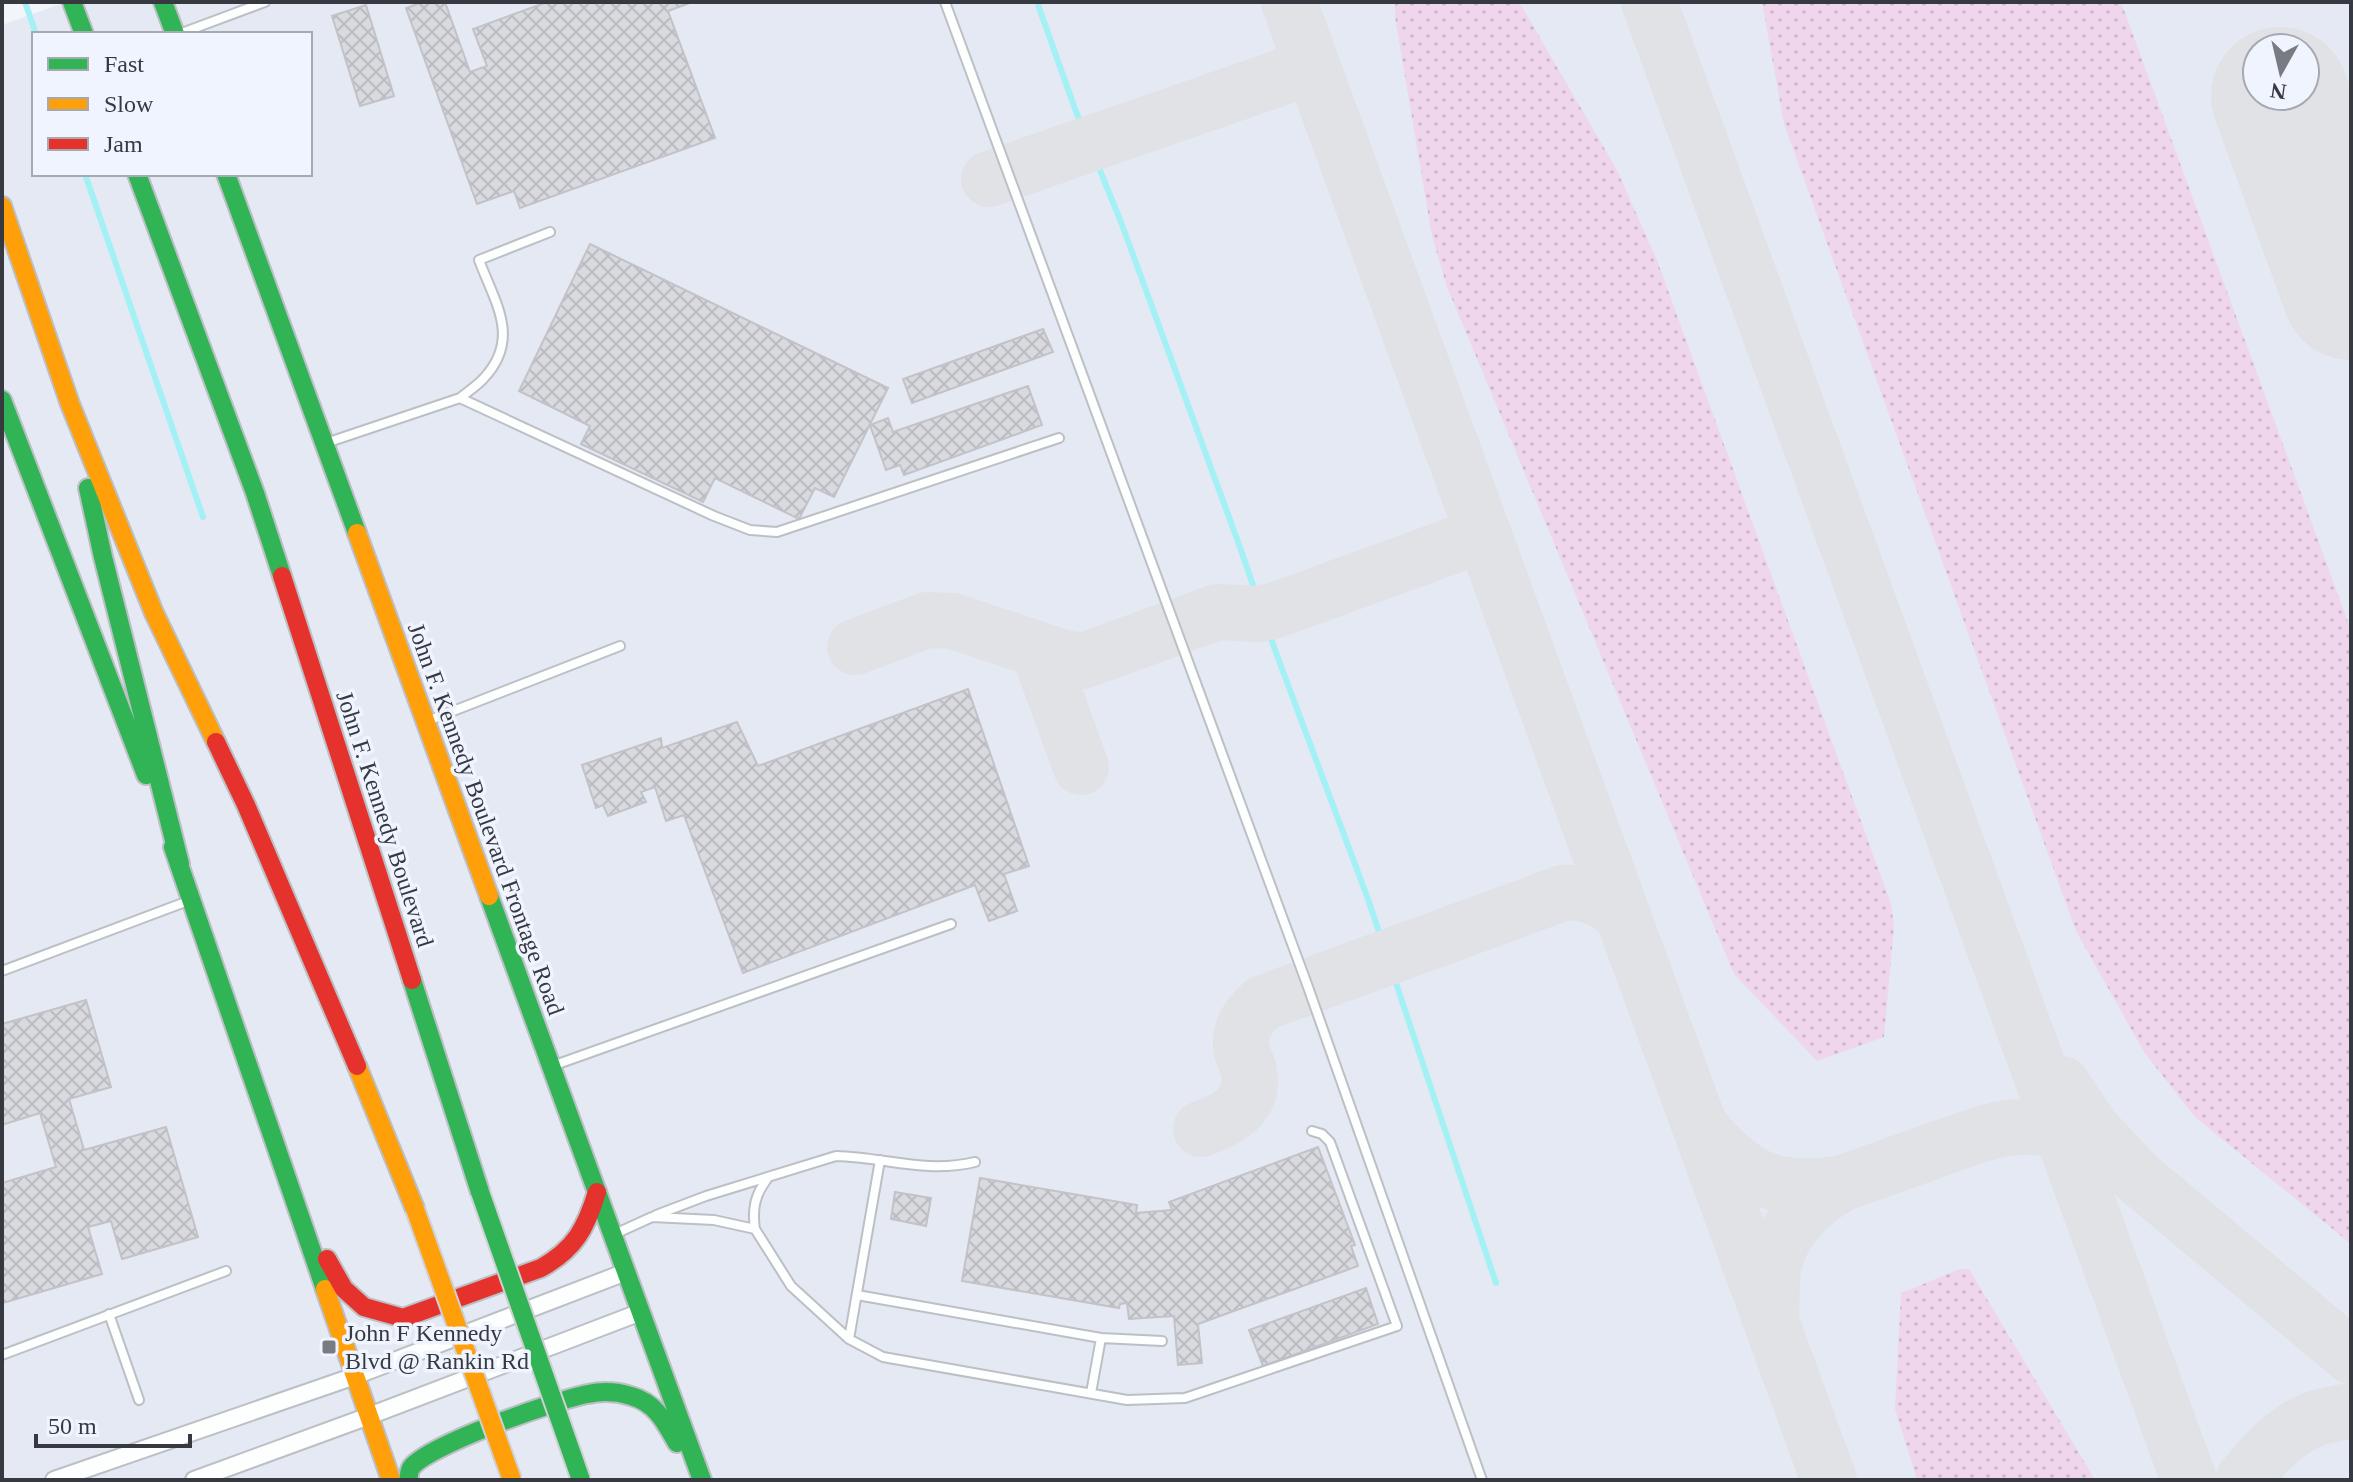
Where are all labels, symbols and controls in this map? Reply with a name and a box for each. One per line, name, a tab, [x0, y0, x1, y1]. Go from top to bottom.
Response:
legend	[32, 32, 312, 176]
north arrow	[2241, 32, 2321, 112]
text: Fast	[104, 51, 144, 77]
text: N	[2269, 78, 2288, 105]
text: Slow	[104, 91, 154, 117]
text: Jam	[104, 131, 143, 157]
street label: John F. Kennedy Boulevard Frontage Road	[403, 619, 569, 1019]
street label: John F. Kennedy Boulevard	[331, 688, 439, 950]
place label: John F Kennedy Blvd @ Rankin Rd	[345, 1320, 529, 1374]
marker: John F Kennedy Blvd @ Rankin Rd	[320, 1338, 338, 1356]
scale bar	[36, 1398, 190, 1448]
text: 50 m	[48, 1413, 97, 1439]

